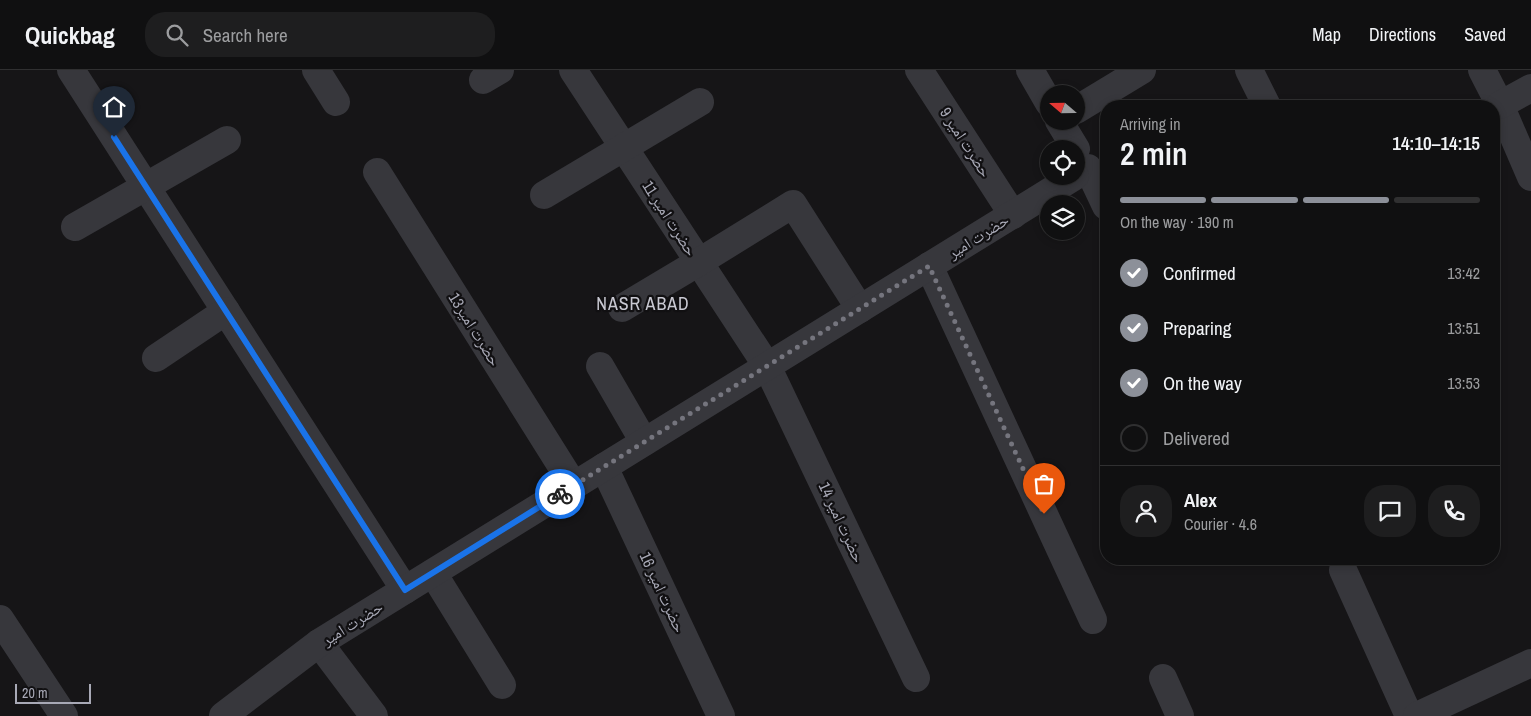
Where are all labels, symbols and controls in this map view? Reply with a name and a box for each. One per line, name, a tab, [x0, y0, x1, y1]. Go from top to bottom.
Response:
search box	[145, 12, 495, 57]
text: Quickbag	[25, 19, 115, 51]
icon: search	[163, 21, 191, 49]
text: Search here	[203, 22, 288, 48]
text: Map	[1312, 22, 1341, 47]
text: Directions	[1369, 22, 1436, 47]
text: Saved	[1464, 22, 1506, 47]
north arrow	[1040, 85, 1085, 130]
map controls	[1040, 85, 1085, 240]
pin	[93, 86, 135, 137]
icon: home	[100, 93, 128, 121]
street label: حضرت امیر 9	[935, 103, 997, 181]
text: Arriving in	[1120, 113, 1181, 135]
text: 14:10–14:15	[1392, 130, 1480, 156]
text: 2 min	[1120, 132, 1188, 175]
button: locate	[1040, 140, 1085, 185]
street label: حضرت امیر 11	[637, 176, 703, 260]
button: layers	[1040, 195, 1085, 240]
street label: حضرت امیر	[942, 209, 1013, 264]
text: On the way · 190 m	[1120, 211, 1234, 233]
icon: check	[1120, 259, 1148, 287]
text: Confirmed	[1163, 260, 1236, 286]
text: 13:42	[1447, 262, 1480, 284]
street label: حضرت امیر13	[444, 288, 506, 370]
district label: NASR ABAD	[596, 291, 690, 316]
icon: check	[1120, 314, 1148, 342]
text: Preparing	[1163, 315, 1231, 341]
text: 13:51	[1447, 317, 1480, 339]
icon: check	[1120, 369, 1148, 397]
text: On the way	[1163, 370, 1242, 396]
text: 13:53	[1447, 372, 1480, 394]
text: Delivered	[1163, 425, 1230, 451]
pin	[1023, 463, 1065, 514]
courier	[535, 469, 585, 519]
icon: bag	[1030, 470, 1058, 498]
street label: حضرت امیر 14	[814, 478, 870, 566]
icon: bike	[546, 480, 574, 508]
button: person	[1120, 485, 1172, 537]
button: chat	[1364, 485, 1416, 537]
button: phone	[1428, 485, 1480, 537]
text: Alex	[1184, 487, 1217, 513]
text: Courier · 4.6	[1184, 513, 1257, 535]
street label: حضرت امیر 16	[635, 548, 691, 636]
street label: حضرت امیر	[316, 596, 387, 651]
scale bar	[15, 681, 91, 704]
text: 20 m	[22, 684, 48, 702]

